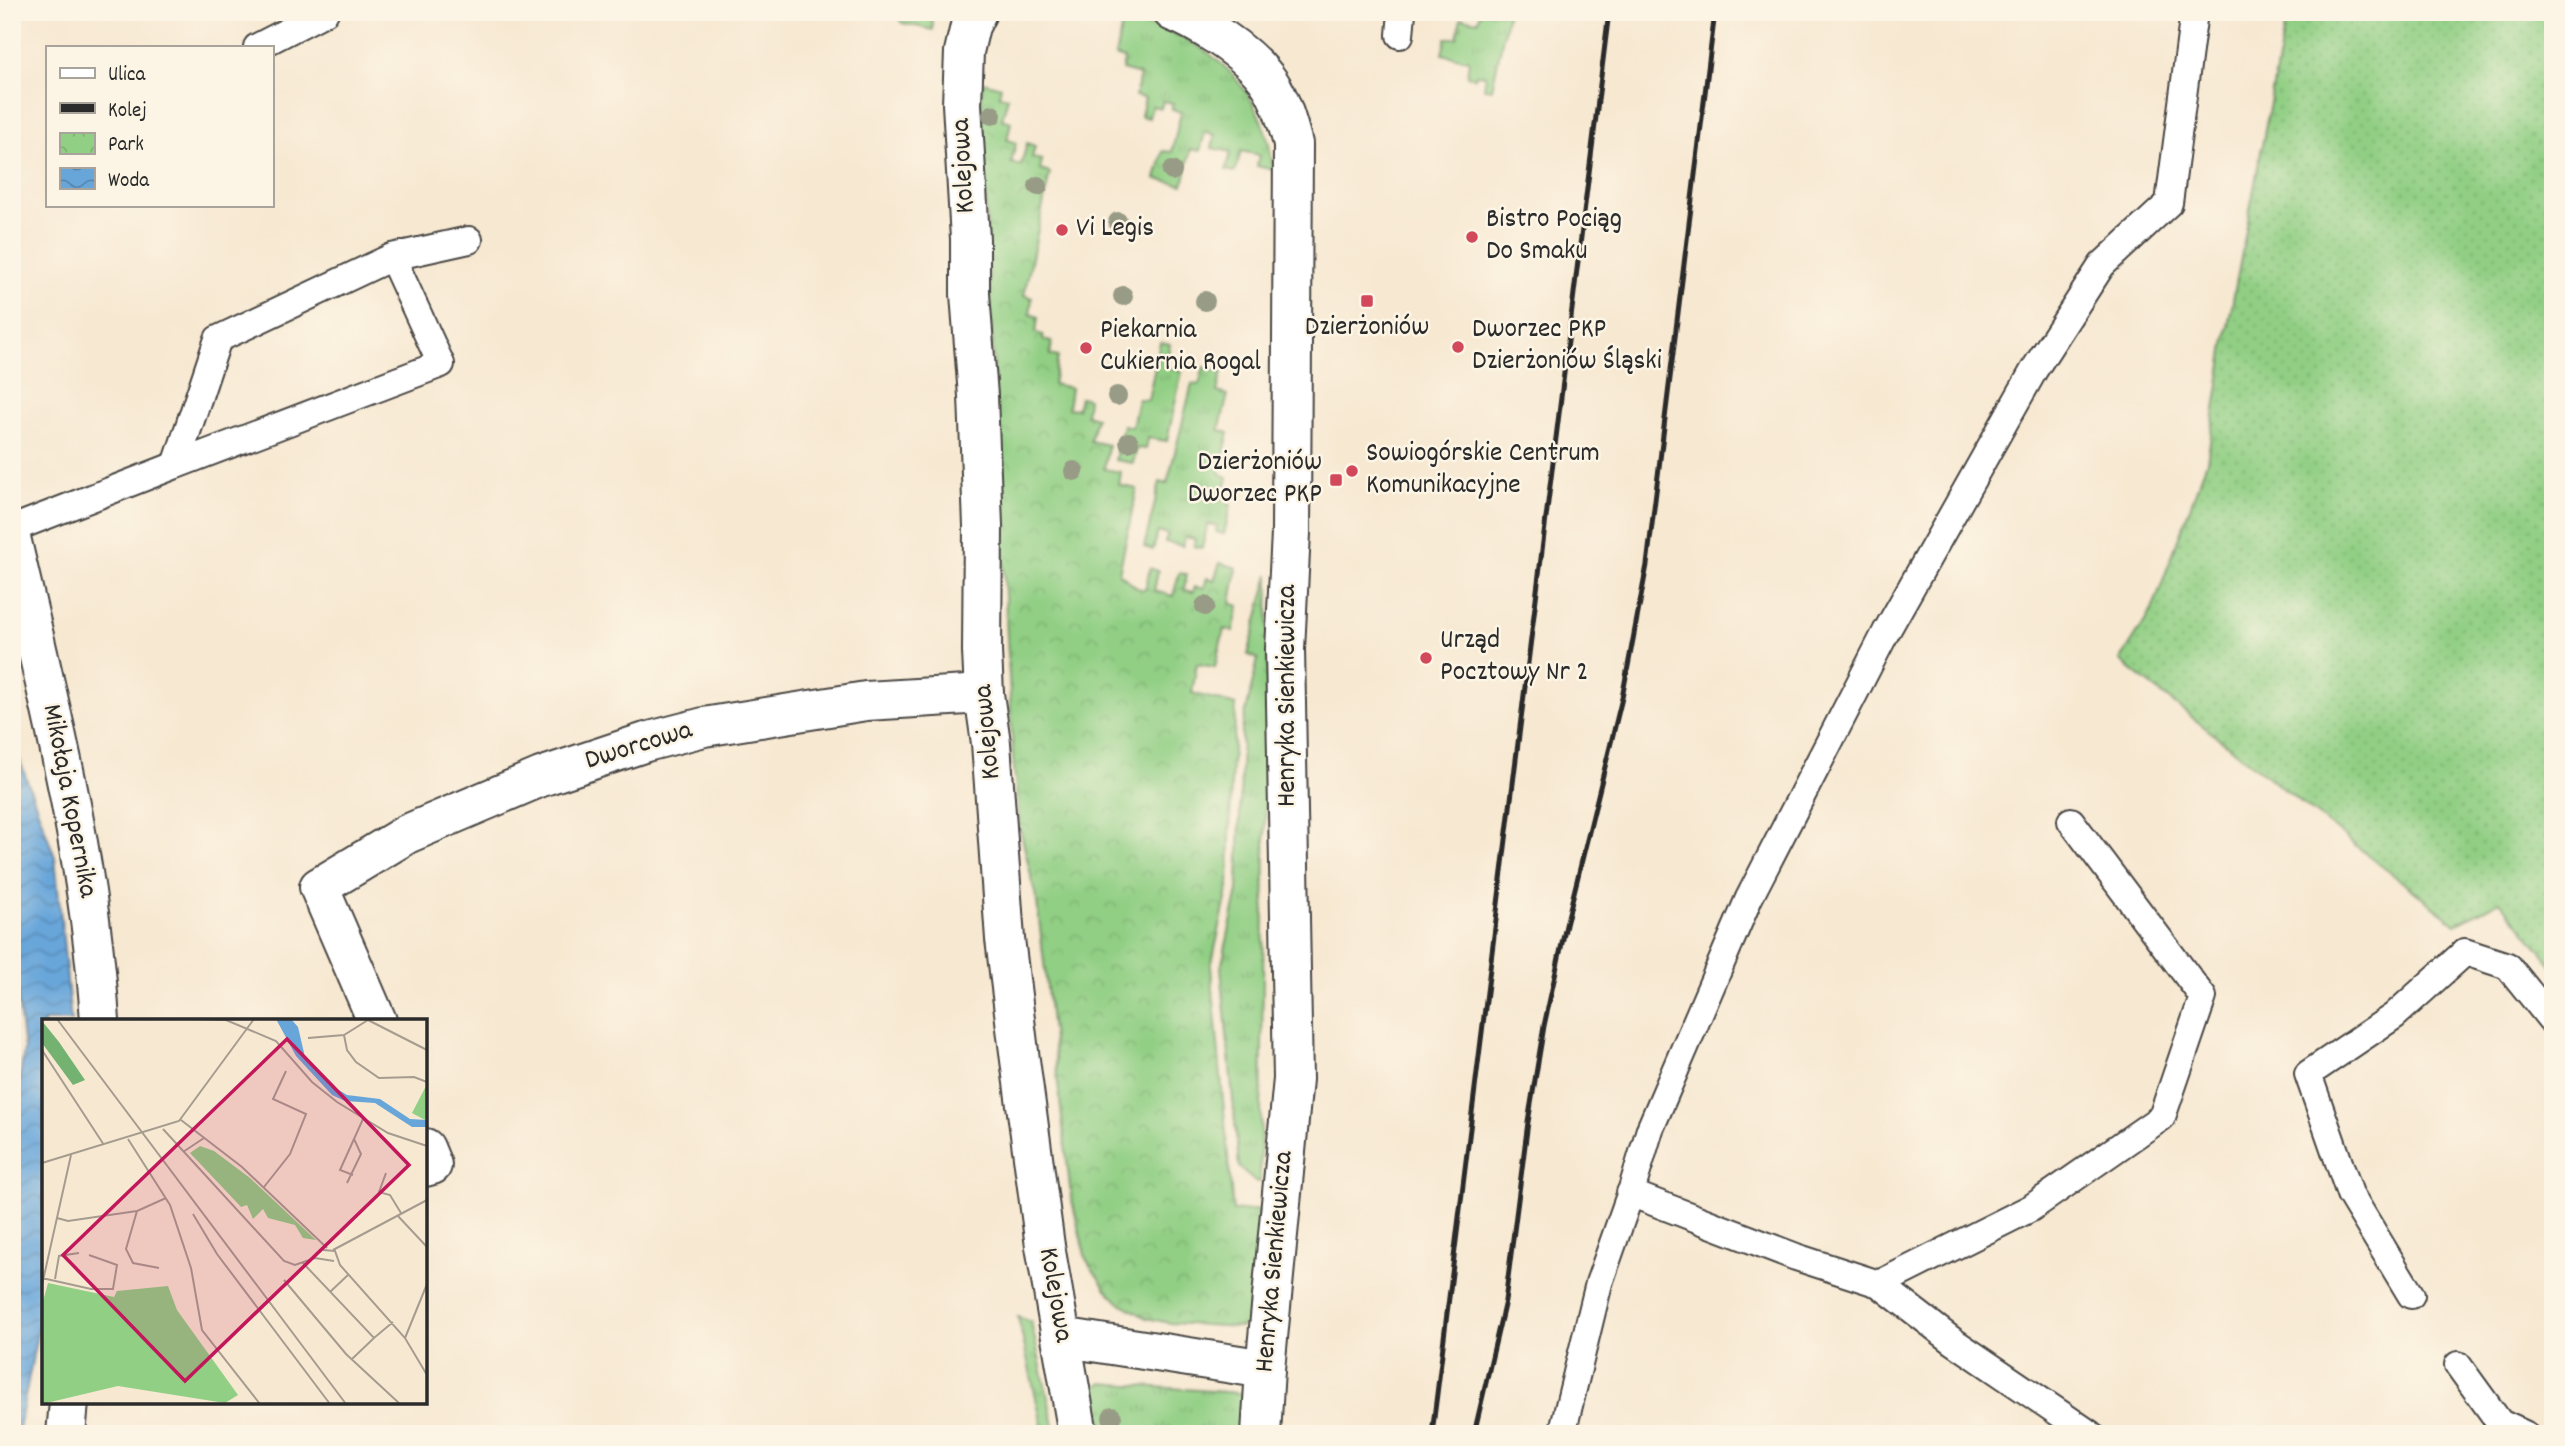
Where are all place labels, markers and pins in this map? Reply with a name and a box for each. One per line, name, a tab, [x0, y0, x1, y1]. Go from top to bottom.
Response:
place label: Bistro Pociąg Do Smaku	[1486, 201, 1622, 273]
place label: Vi Legis	[1076, 210, 1154, 250]
marker: Vi Legis	[1054, 222, 1070, 238]
marker: Bistro Pociąg Do Smaku	[1464, 229, 1480, 245]
marker: Dzierżoniów	[1359, 293, 1375, 309]
place label: Dzierżoniów	[1305, 309, 1429, 349]
place label: Dworzec PKP Dzierżoniów Śląski	[1472, 311, 1662, 383]
place label: Piekarnia Cukiernia Rogal	[1100, 312, 1261, 384]
marker: Dworzec PKP Dzierżoniów Śląski	[1450, 339, 1466, 355]
marker: Piekarnia Cukiernia Rogal	[1078, 340, 1094, 356]
place label: Sowiogórskie Centrum Komunikacyjne	[1366, 435, 1600, 507]
place label: Dzierżoniów Dworzec PKP	[1188, 444, 1322, 516]
marker: Sowiogórskie Centrum Komunikacyjne	[1344, 463, 1360, 479]
marker: Dzierżoniów Dworzec PKP	[1328, 472, 1344, 488]
place label: Urząd Pocztowy Nr 2	[1440, 622, 1589, 694]
marker: Urząd Pocztowy Nr 2	[1418, 650, 1434, 666]

